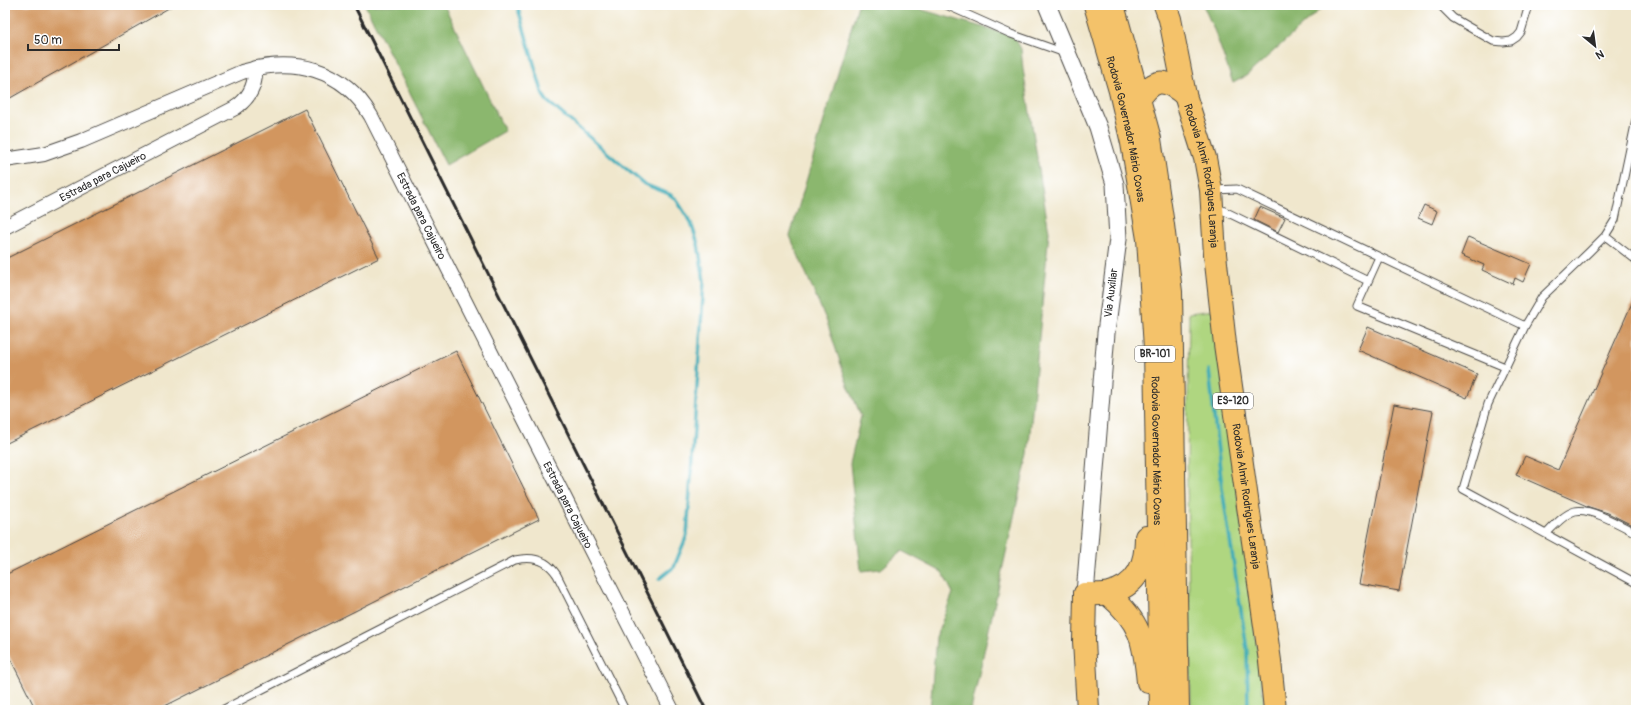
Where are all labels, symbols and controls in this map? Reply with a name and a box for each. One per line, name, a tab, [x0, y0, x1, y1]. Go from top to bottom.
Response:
scale bar	[28, 26, 119, 52]
north arrow	[1575, 26, 1615, 66]
text: 50 m	[34, 33, 62, 48]
text: N	[1593, 47, 1606, 62]
street label: Rodovia Governador Mário Covas	[1104, 54, 1148, 203]
street label: Rodovia Almir Rodrigues Laranja	[1182, 102, 1221, 248]
street label: Estrada para Cajueiro	[57, 149, 148, 204]
street label: Estrada para Cajueiro	[394, 170, 449, 261]
street label: Via Auxiliar	[1102, 268, 1120, 318]
road number: BR-101	[1135, 346, 1175, 362]
street label: Rodovia Governador Mário Covas	[1149, 376, 1164, 525]
road number: ES-120	[1213, 393, 1253, 409]
street label: Rodovia Almir Rodrigues Laranja	[1230, 422, 1263, 570]
street label: Estrada para Cajueiro	[541, 459, 595, 550]

